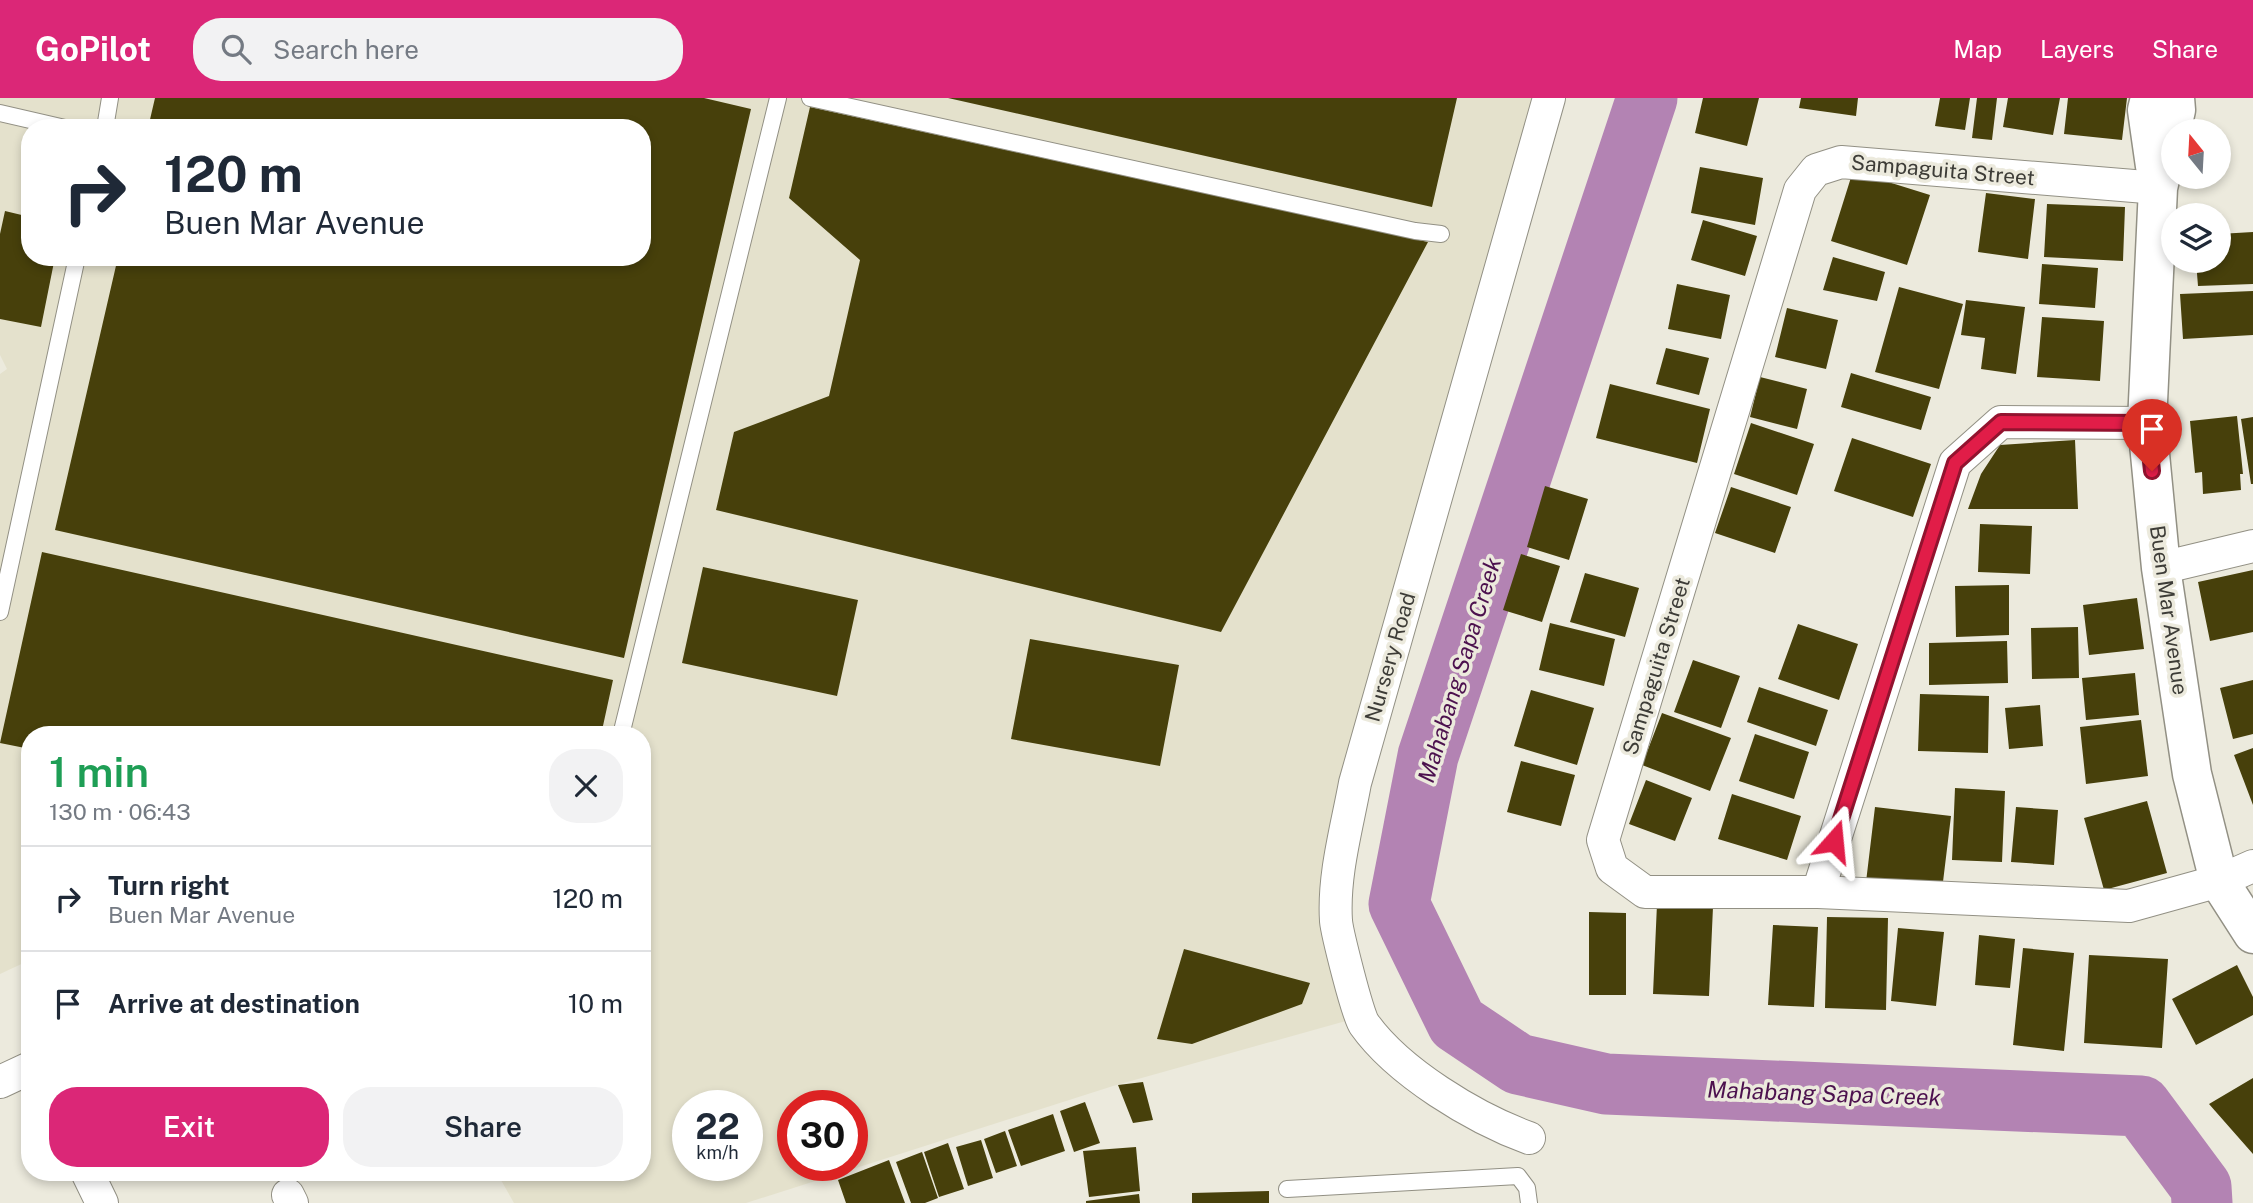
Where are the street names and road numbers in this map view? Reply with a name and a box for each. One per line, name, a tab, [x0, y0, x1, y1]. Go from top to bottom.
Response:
street label: Sampaguita Street	[1850, 150, 2036, 190]
street label: Buen Mar Avenue	[2145, 524, 2193, 696]
street label: Sampaguita Street	[1617, 574, 1695, 758]
street label: Nursery Road	[1360, 589, 1420, 725]

